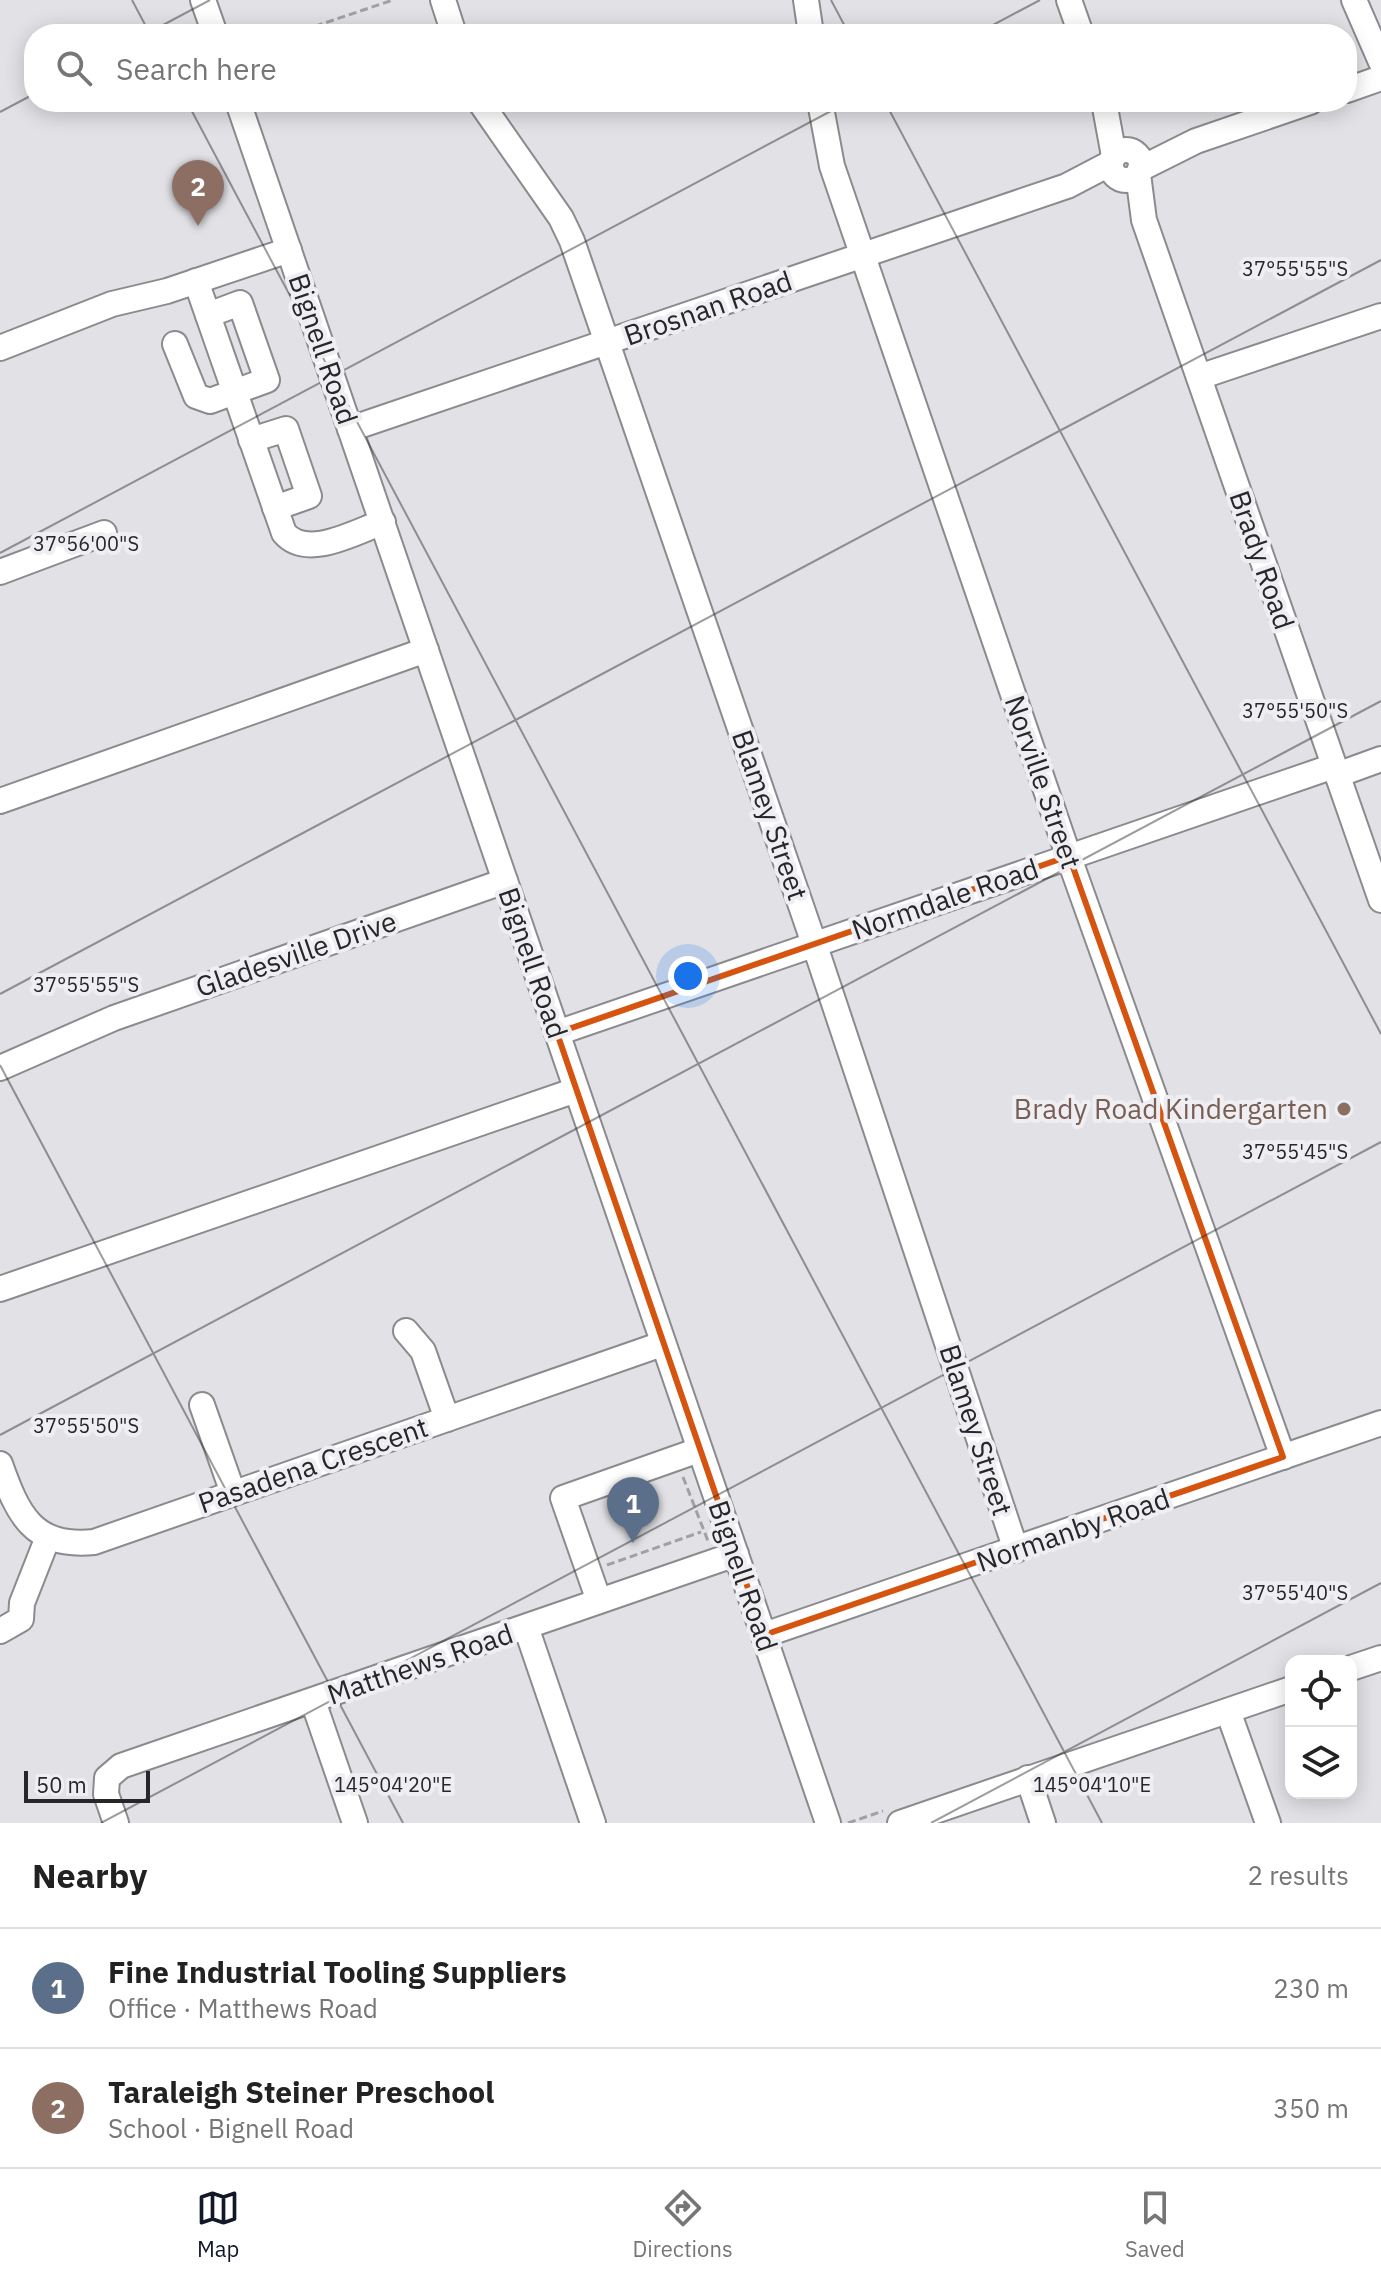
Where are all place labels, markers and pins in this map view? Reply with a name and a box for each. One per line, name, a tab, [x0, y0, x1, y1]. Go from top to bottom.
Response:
pin: 2	[172, 160, 224, 226]
place label: Brady Road Kindergarten	[1014, 1090, 1328, 1127]
marker: Brady Road Kindergarten	[1335, 1100, 1353, 1118]
pin: 1	[607, 1477, 659, 1543]

